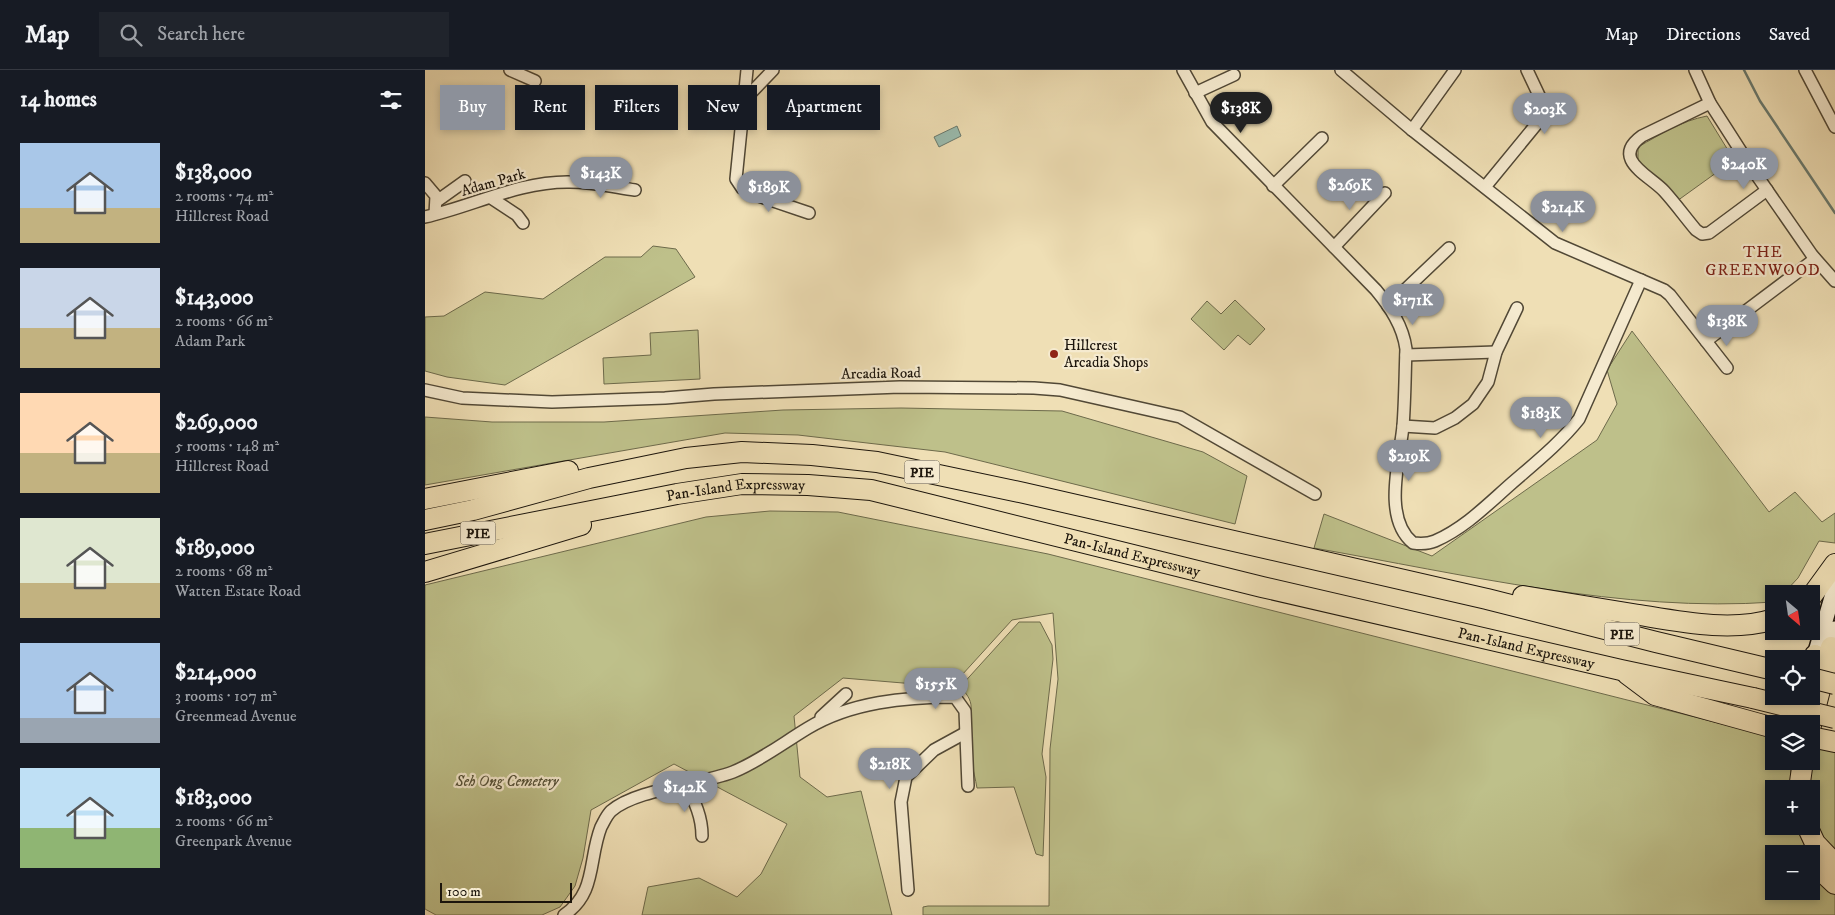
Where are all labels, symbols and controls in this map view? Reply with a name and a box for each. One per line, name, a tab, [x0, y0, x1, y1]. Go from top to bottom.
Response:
search box	[99, 12, 449, 57]
text: Map	[25, 20, 69, 50]
icon: search	[117, 21, 145, 49]
text: Search here	[157, 23, 245, 46]
text: Map	[1605, 24, 1638, 46]
text: Directions	[1666, 24, 1741, 46]
text: Saved	[1769, 24, 1810, 46]
chip: Buy	[440, 85, 505, 130]
chip: Rent	[515, 85, 585, 130]
chip: Filters	[595, 85, 678, 130]
chip: New	[688, 85, 757, 130]
chip: Apartment	[767, 85, 880, 130]
icon: filters	[377, 86, 405, 114]
text: 14 homes	[20, 87, 97, 113]
pin: $138K	[1206, 92, 1276, 134]
pin: $203K	[1510, 92, 1580, 135]
text: $138K	[1221, 98, 1261, 118]
text: $203K	[1524, 99, 1566, 119]
pin: $240K	[1709, 148, 1779, 190]
text: $240K	[1721, 154, 1767, 174]
pin: $143K	[566, 156, 636, 199]
text: $138,000	[175, 160, 252, 186]
icon: home	[60, 163, 120, 223]
text: $143K	[580, 163, 622, 183]
street label: Adam Park	[459, 164, 528, 201]
pin: $269K	[1315, 168, 1385, 211]
pin: $189K	[734, 170, 804, 213]
text: $269K	[1328, 175, 1372, 195]
text: $189K	[748, 177, 790, 197]
text: 2 rooms · 74 m²	[175, 186, 273, 206]
pin: $214K	[1528, 190, 1598, 233]
text: $214K	[1542, 197, 1584, 217]
text: Hillcrest Road	[175, 206, 269, 226]
district label: THE GREENWOOD	[1705, 242, 1821, 280]
pin: $171K	[1378, 284, 1448, 326]
text: $143,000	[175, 285, 254, 311]
icon: home	[60, 288, 120, 348]
text: $171K	[1393, 290, 1433, 310]
pin: $138K	[1692, 304, 1762, 347]
text: 2 rooms · 66 m²	[175, 311, 273, 331]
text: $138K	[1707, 311, 1747, 331]
text: Adam Park	[175, 331, 245, 351]
place label: Hillcrest Arcadia Shops	[1064, 336, 1148, 372]
marker: Hillcrest Arcadia Shops	[1048, 348, 1060, 360]
street label: Arcadia Road	[841, 363, 922, 384]
pin: $183K	[1506, 396, 1576, 439]
text: $183K	[1521, 403, 1561, 423]
text: $269,000	[175, 410, 258, 436]
icon: home	[60, 413, 120, 473]
text: 5 rooms · 148 m²	[175, 436, 279, 456]
pin: $219K	[1374, 440, 1444, 482]
text: $219K	[1388, 446, 1430, 466]
text: Hillcrest Road	[175, 456, 269, 476]
road number: PIE	[905, 461, 939, 484]
street label: Pan-Island Expressway	[665, 474, 806, 506]
road number: PIE	[461, 522, 495, 544]
street label: Pan-Island Expressway	[1062, 529, 1203, 582]
text: $189,000	[175, 535, 255, 561]
icon: home	[60, 538, 120, 598]
text: 2 rooms · 68 m²	[175, 561, 272, 581]
text: Watten Estate Road	[175, 581, 301, 601]
north arrow	[1765, 585, 1820, 640]
map controls	[1765, 585, 1820, 900]
road number: PIE	[1605, 622, 1639, 646]
street label: Pan-Island Expressway	[1456, 624, 1597, 674]
button: locate	[1765, 650, 1820, 705]
text: $214,000	[175, 660, 257, 686]
icon: home	[60, 663, 120, 723]
pin: $155K	[901, 668, 971, 710]
text: $155K	[915, 674, 957, 694]
text: 3 rooms · 107 m²	[175, 686, 277, 706]
text: Greenmead Avenue	[175, 706, 297, 726]
button: layers	[1765, 715, 1820, 770]
pin: $218K	[855, 748, 925, 790]
text: $218K	[869, 754, 911, 774]
pin: $142K	[650, 770, 720, 813]
park label: Seh Ong Cemetery	[455, 772, 560, 791]
text: $142K	[664, 777, 706, 797]
button: +	[1765, 780, 1820, 835]
text: $183,000	[175, 785, 252, 811]
icon: home	[60, 788, 120, 848]
text: 2 rooms · 66 m²	[175, 811, 273, 831]
text: Greenpark Avenue	[175, 831, 292, 851]
button: −	[1765, 845, 1820, 900]
scale bar	[440, 880, 573, 903]
text: 100 m	[447, 883, 481, 901]

